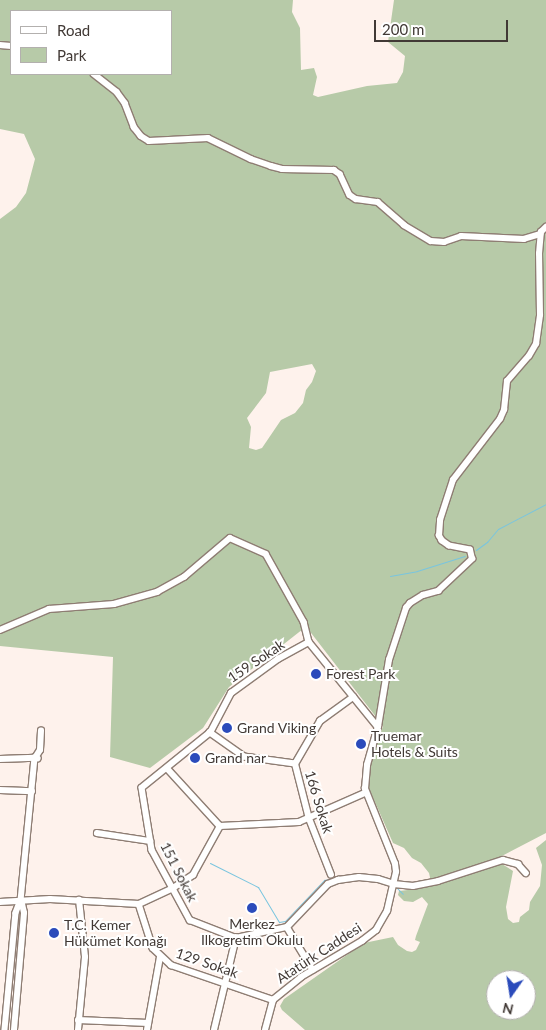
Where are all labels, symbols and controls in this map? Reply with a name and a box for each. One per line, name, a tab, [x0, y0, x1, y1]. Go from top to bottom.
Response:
legend	[10, 10, 172, 75]
scale bar	[376, 10, 510, 42]
text: 200 m	[382, 20, 424, 38]
text: Road	[57, 21, 90, 39]
text: Park	[57, 46, 86, 64]
street label: 159 Sokak	[225, 636, 287, 686]
place label: Forest Park	[326, 666, 395, 682]
marker: Forest Park	[310, 668, 322, 680]
place label: Grand Viking	[237, 720, 317, 736]
marker: Grand Viking	[221, 722, 233, 734]
place label: Truemar Hotels & Suits	[371, 728, 458, 760]
marker: Truemar Hotels & Suits	[355, 738, 367, 750]
place label: Grand nar	[205, 750, 266, 766]
marker: Grand nar	[189, 752, 201, 764]
street label: 166 Sokak	[302, 769, 336, 835]
street label: 151 Sokak	[157, 839, 201, 905]
marker: Merkez Ilkogretim Okulu	[246, 902, 258, 914]
place label: Merkez Ilkogretim Okulu	[201, 916, 303, 949]
place label: T.C. Kemer Hükümet Konağı	[64, 917, 167, 950]
street label: Atatürk Caddesi	[273, 919, 365, 987]
marker: T.C. Kemer Hükümet Konağı	[48, 927, 60, 939]
street label: 129 Sokak	[174, 945, 240, 981]
north arrow	[486, 970, 536, 1020]
text: N	[501, 1000, 515, 1019]

